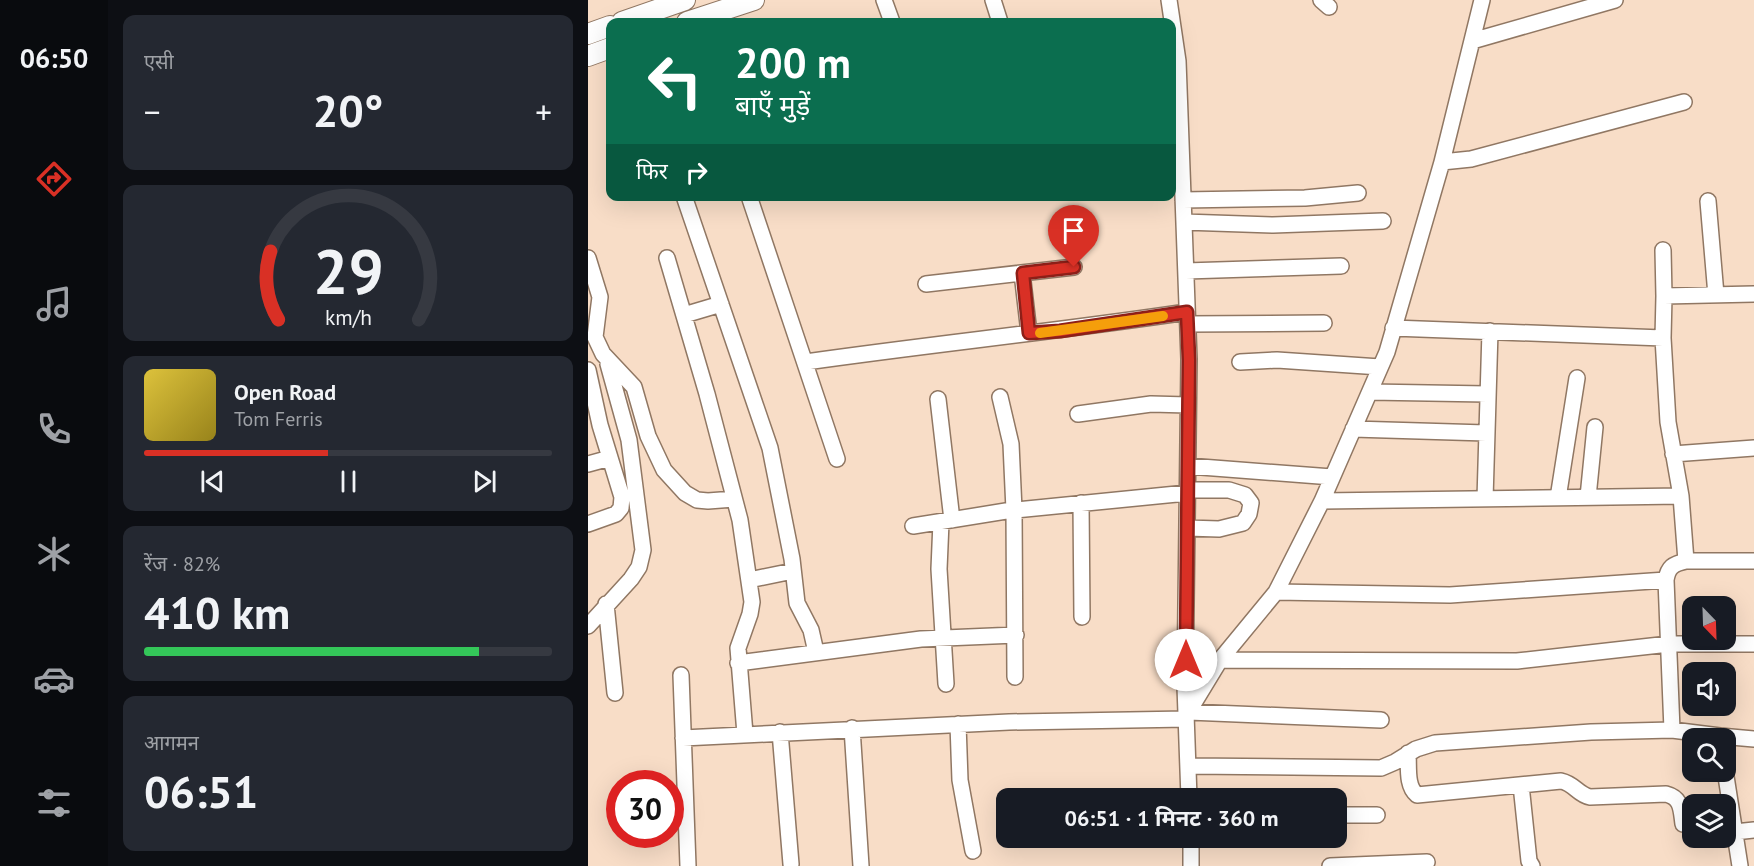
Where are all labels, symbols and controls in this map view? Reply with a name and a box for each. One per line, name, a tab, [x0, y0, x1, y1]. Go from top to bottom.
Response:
text: 200 m	[735, 35, 851, 90]
text: 06:50	[20, 41, 88, 75]
icon: left	[636, 42, 714, 120]
text: एसी	[144, 49, 174, 75]
text: 20°	[313, 81, 383, 139]
text: बाएँ मुड़ें	[735, 88, 810, 122]
text: −	[144, 90, 161, 133]
text: +	[535, 90, 552, 133]
icon: right	[680, 156, 713, 189]
text: फिर	[636, 157, 668, 185]
icon: directions	[33, 158, 75, 200]
pin	[1048, 205, 1099, 267]
icon: arrive	[1057, 214, 1090, 247]
text: 29	[313, 230, 383, 311]
icon: music	[33, 283, 75, 325]
text: km/h	[324, 303, 371, 331]
text: Open Road	[234, 378, 336, 406]
text: Tom Ferris	[234, 406, 323, 432]
icon: phone	[33, 408, 75, 450]
icon: previous	[196, 465, 229, 498]
icon: pause	[332, 465, 365, 498]
icon: next	[468, 465, 501, 498]
icon: climate	[33, 533, 75, 575]
text: रेंज · 82%	[144, 551, 220, 577]
text: 410 km	[144, 583, 290, 641]
north arrow	[1682, 596, 1736, 650]
map controls	[1682, 596, 1736, 848]
position arrow	[1154, 628, 1218, 692]
icon: car	[33, 658, 75, 700]
button: sound	[1682, 662, 1736, 716]
button: search	[1682, 728, 1736, 782]
text: आगमन	[144, 730, 199, 756]
text: 06:51	[144, 762, 258, 820]
speed limit sign: 30	[606, 770, 684, 848]
icon: filters	[33, 782, 75, 824]
button: layers	[1682, 794, 1736, 848]
text: 06:51 · 1 मिनट · 360 m	[1064, 804, 1279, 832]

